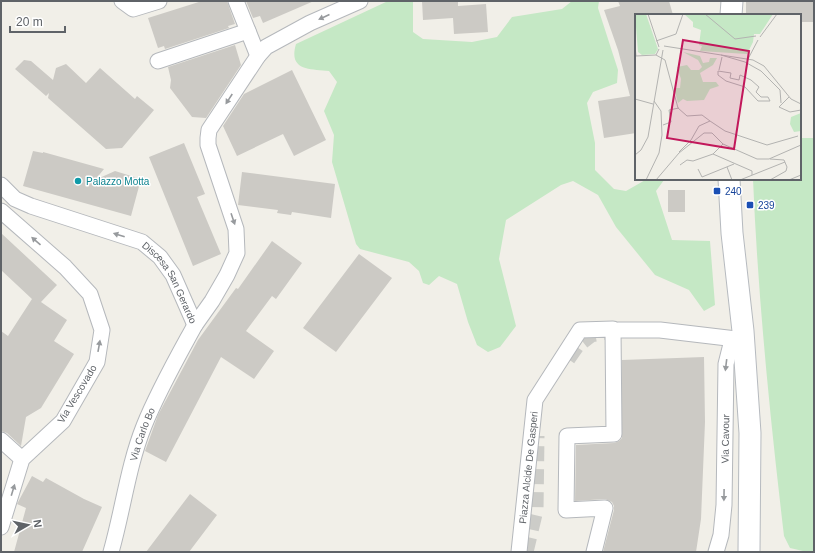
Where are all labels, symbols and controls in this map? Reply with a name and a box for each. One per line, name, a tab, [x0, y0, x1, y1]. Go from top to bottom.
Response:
scale bar	[10, 8, 65, 34]
one-way arrow	[319, 14, 330, 20]
inset map	[635, 14, 801, 180]
text: 20 m	[16, 15, 43, 29]
one-way arrow	[225, 93, 232, 105]
marker: Palazzo Motta	[73, 176, 83, 186]
place label: Palazzo Motta	[86, 176, 150, 187]
marker: 240	[712, 186, 722, 196]
place label: 240	[725, 186, 742, 197]
marker: 239	[745, 200, 755, 210]
place label: 239	[758, 200, 775, 211]
one-way arrow	[230, 214, 236, 226]
one-way arrow	[113, 232, 125, 238]
one-way arrow	[31, 237, 41, 246]
street label: Discesa San Gerardo	[140, 239, 199, 325]
one-way arrow	[97, 340, 103, 352]
one-way arrow	[723, 359, 730, 371]
street label: Via Vescovado	[55, 363, 99, 425]
street label: Via Carlo Bo	[127, 405, 157, 462]
street label: Piazza Alcide De Gasperi	[517, 411, 539, 524]
street label: Via Cavour	[719, 413, 731, 464]
one-way arrow	[10, 484, 16, 496]
one-way arrow	[721, 489, 727, 502]
north arrow	[8, 505, 48, 545]
text: N	[31, 519, 44, 528]

